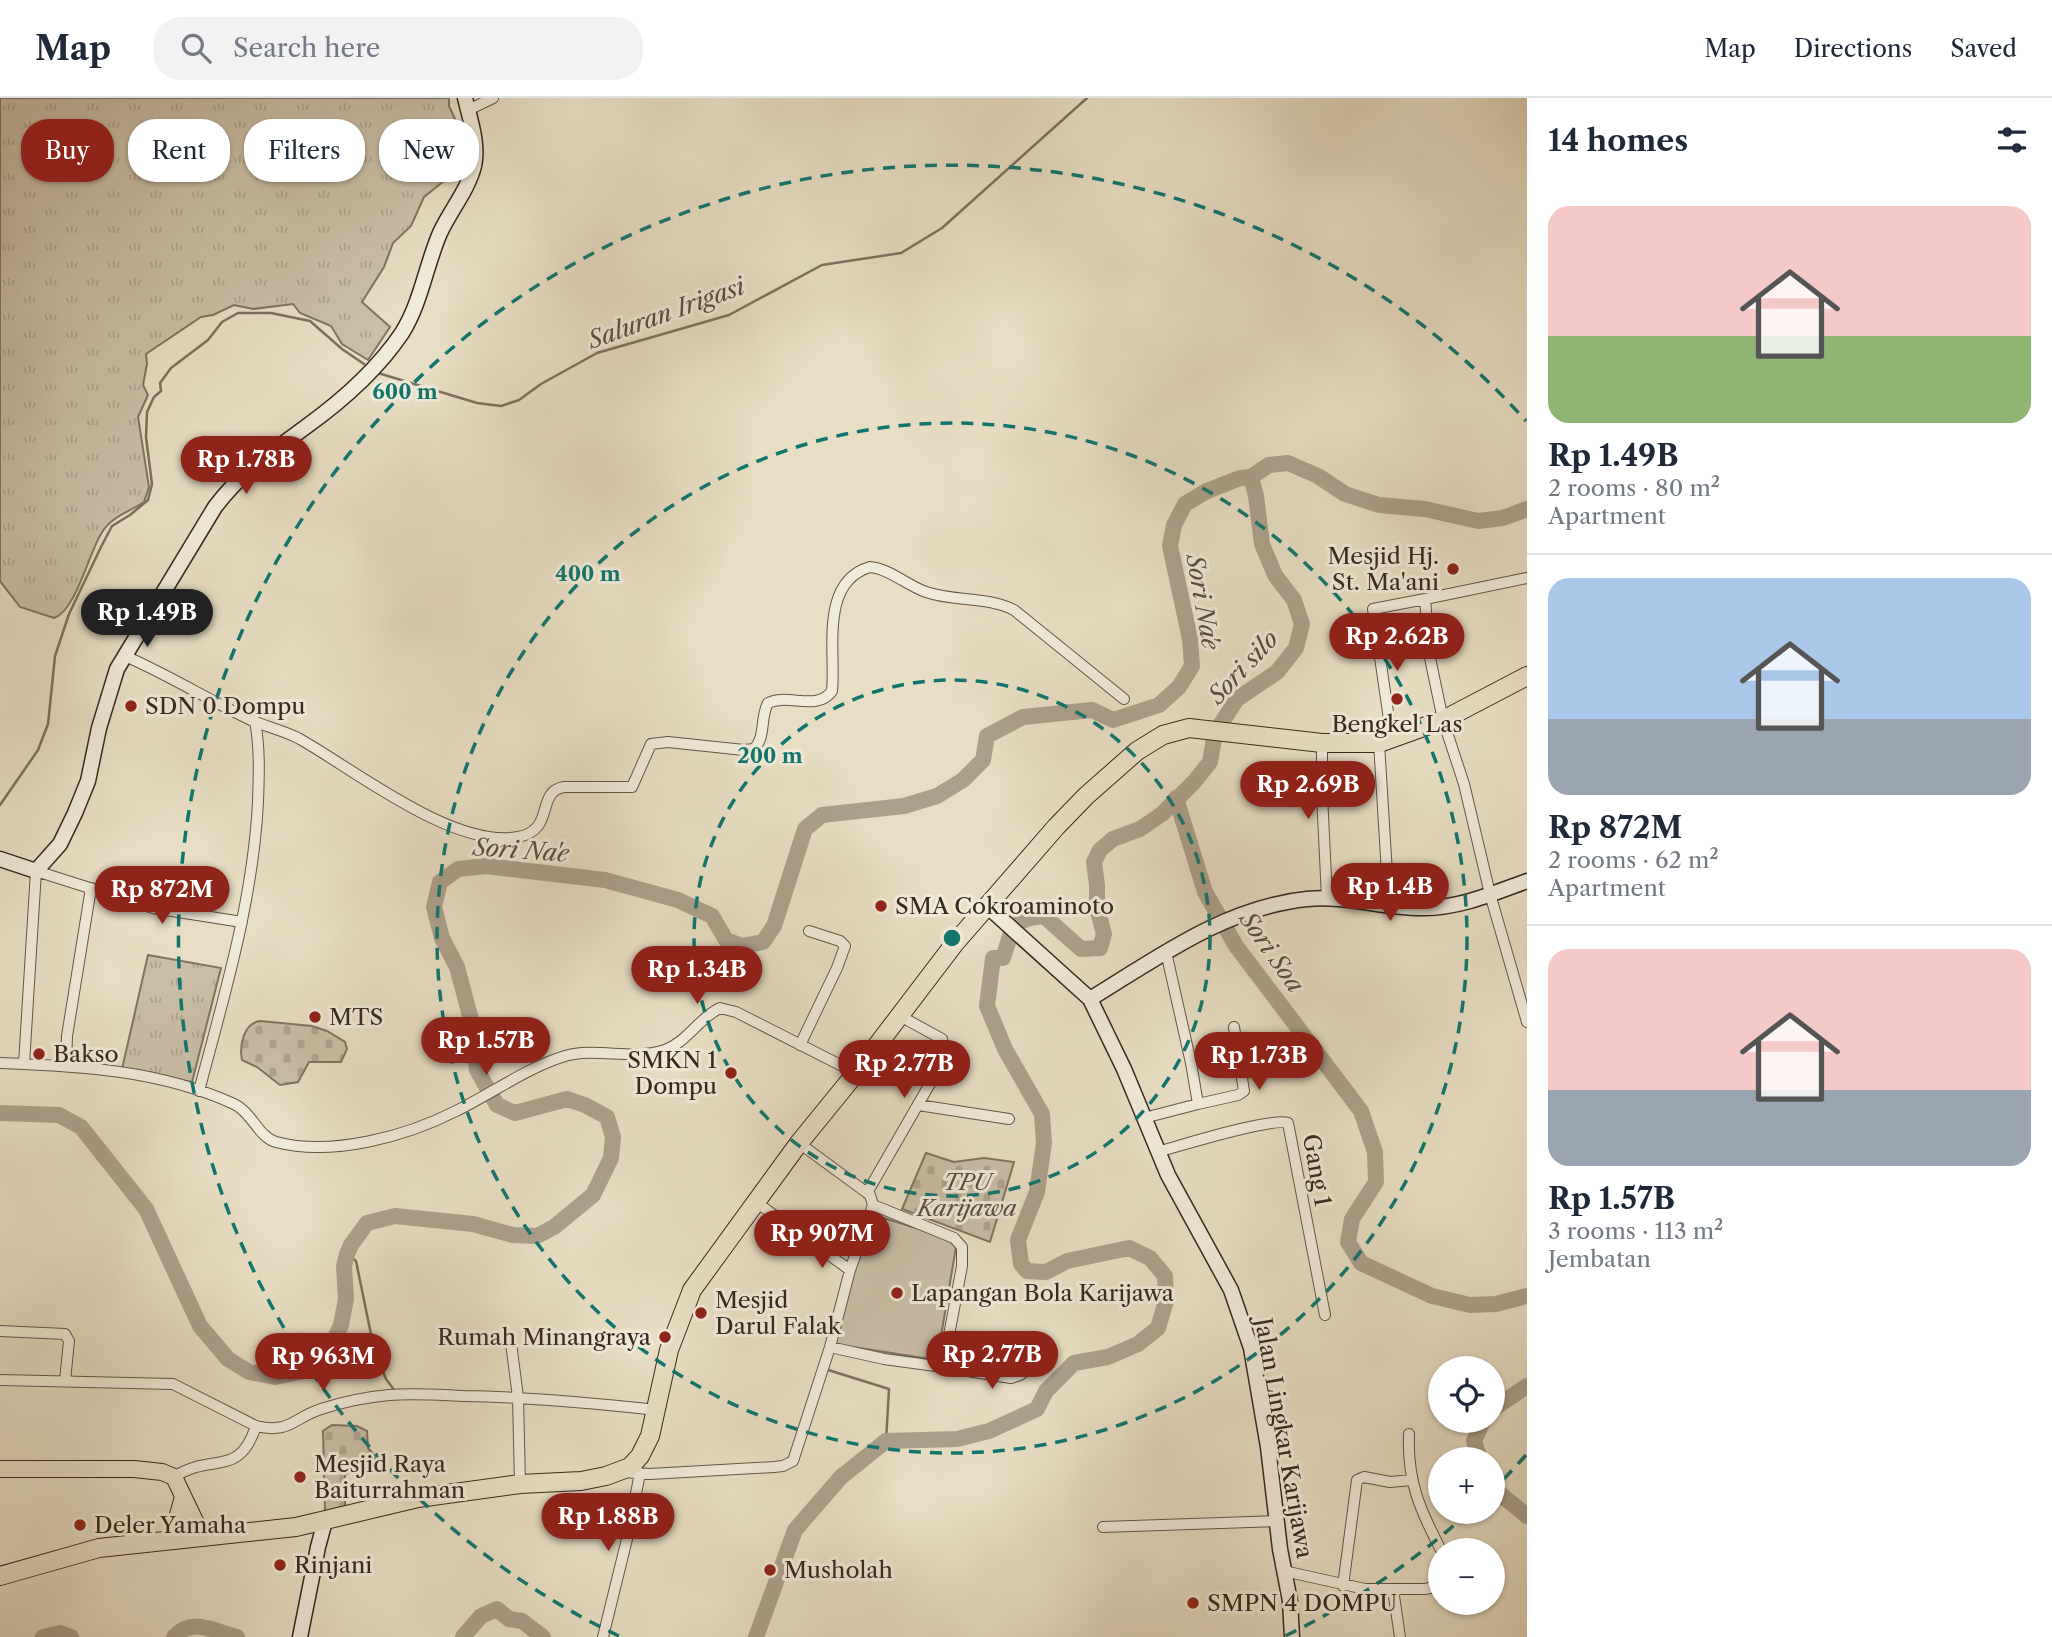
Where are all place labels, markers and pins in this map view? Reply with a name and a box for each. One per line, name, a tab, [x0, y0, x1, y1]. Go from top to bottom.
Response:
pin: Rp 1.78B	[174, 436, 318, 496]
place label: Mesjid Hj. St. Ma'ani	[1328, 542, 1439, 596]
marker: Mesjid Hj. St. Ma'ani	[1445, 561, 1461, 577]
pin: Rp 1.49B	[75, 589, 219, 649]
pin: Rp 2.62B	[1325, 614, 1469, 673]
marker: Bengkel Las	[1389, 691, 1405, 707]
place label: SDN 0 Dompu	[145, 692, 306, 720]
marker: SDN 0 Dompu	[123, 698, 139, 714]
place label: Bengkel Las	[1332, 710, 1462, 738]
pin: Rp 2.69B	[1236, 762, 1380, 821]
pin: Rp 1.4B	[1325, 864, 1455, 923]
pin: Rp 872M	[97, 866, 227, 926]
place label: SMA Cokroaminoto	[895, 892, 1114, 920]
marker: SMA Cokroaminoto	[873, 898, 889, 914]
centre of rings	[940, 926, 964, 950]
pin: Rp 1.34B	[625, 946, 769, 1006]
place label: MTS	[329, 1003, 383, 1031]
marker: MTS	[307, 1009, 323, 1025]
pin: Rp 1.57B	[414, 1018, 558, 1077]
pin: Rp 1.73B	[1187, 1032, 1331, 1092]
place label: Bakso	[53, 1040, 119, 1068]
pin: Rp 2.77B	[832, 1040, 976, 1100]
marker: Bakso	[31, 1046, 47, 1062]
place label: SMKN 1 Dompu	[627, 1046, 717, 1100]
marker: SMKN 1 Dompu	[723, 1065, 739, 1081]
pin: Rp 907M	[757, 1210, 887, 1270]
place label: Lapangan Bola Karijawa	[911, 1279, 1175, 1307]
marker: Lapangan Bola Karijawa	[889, 1285, 905, 1301]
place label: Mesjid Darul Falak	[715, 1286, 843, 1340]
marker: Mesjid Darul Falak	[693, 1305, 709, 1321]
place label: Rumah Minangraya	[437, 1323, 652, 1351]
marker: Rumah Minangraya	[657, 1329, 673, 1345]
pin: Rp 2.77B	[920, 1332, 1064, 1391]
pin: Rp 963M	[258, 1334, 388, 1393]
place label: Mesjid Raya Baiturrahman	[314, 1450, 465, 1504]
marker: Mesjid Raya Baiturrahman	[292, 1469, 308, 1485]
pin: Rp 1.88B	[536, 1494, 680, 1553]
place label: Deler Yamaha	[94, 1511, 247, 1539]
marker: Deler Yamaha	[72, 1517, 88, 1533]
place label: Rinjani	[294, 1551, 372, 1579]
place label: Musholah	[784, 1556, 893, 1584]
marker: Rinjani	[272, 1557, 288, 1573]
marker: Musholah	[762, 1562, 778, 1578]
place label: SMPN 4 DOMPU	[1207, 1589, 1398, 1617]
marker: SMPN 4 DOMPU	[1185, 1595, 1201, 1611]

